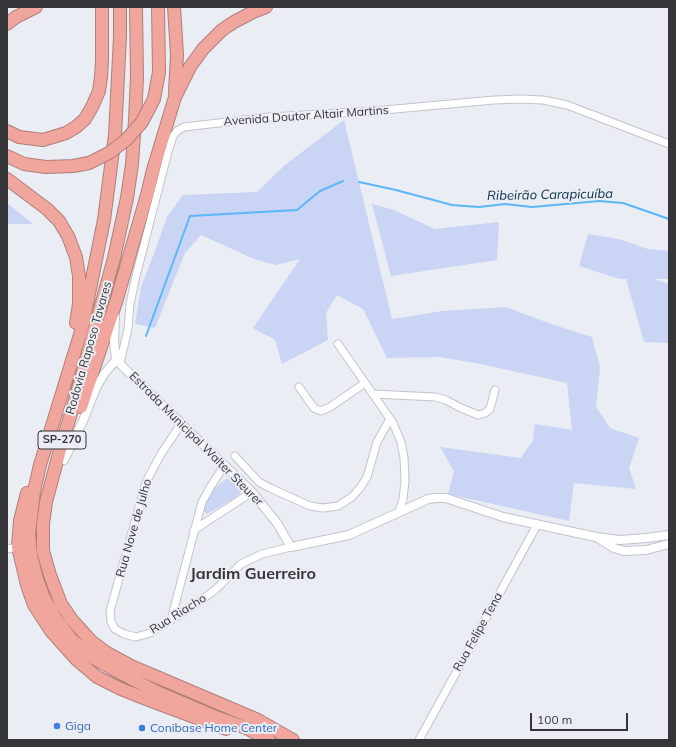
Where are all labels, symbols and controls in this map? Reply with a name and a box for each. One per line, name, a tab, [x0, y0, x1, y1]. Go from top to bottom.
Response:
street label: Avenida Doutor Altair Martins	[223, 103, 389, 129]
water label: Ribeirão Carapicuíba	[487, 186, 613, 204]
street label: Rodovia Raposo Tavares	[63, 280, 115, 416]
street label: Estrada Municipal Walter Steurer	[126, 369, 266, 509]
road number: SP-270	[38, 431, 86, 449]
street label: Rua Nove de Julho	[113, 477, 155, 579]
district label: Jardim Guerreiro	[190, 564, 316, 584]
street label: Rua Felipe Tena	[450, 590, 506, 674]
street label: Rua Riacho	[147, 591, 209, 637]
scale bar	[532, 705, 630, 731]
text: 100 m	[537, 712, 572, 727]
place label: Giga	[65, 719, 91, 733]
marker: Giga	[52, 721, 62, 731]
place label: Conibase Home Center	[150, 721, 277, 735]
marker: Conibase Home Center	[137, 723, 147, 733]

